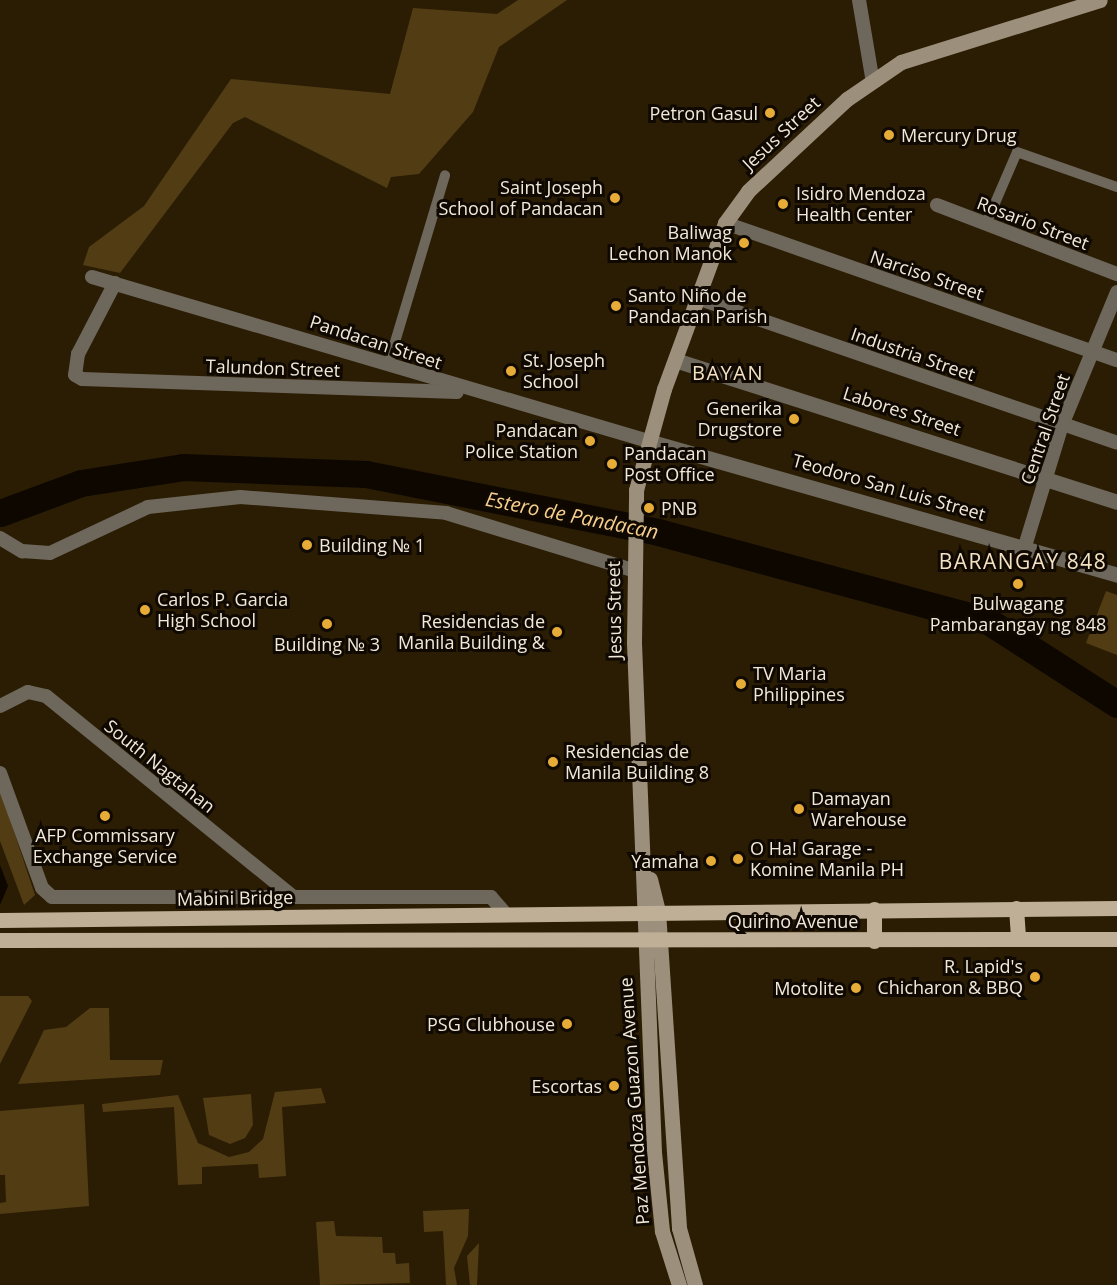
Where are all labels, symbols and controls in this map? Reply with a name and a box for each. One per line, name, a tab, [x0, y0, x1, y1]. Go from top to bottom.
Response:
street label: Jesus Street	[738, 92, 824, 174]
place label: Petron Gasul	[649, 102, 758, 124]
marker: Petron Gasul	[763, 106, 777, 120]
place label: Mercury Drug	[901, 124, 1017, 146]
marker: Mercury Drug	[882, 128, 896, 142]
place label: Saint Joseph School of Pandacan	[438, 177, 603, 219]
place label: Isidro Mendoza Health Center	[796, 183, 926, 226]
marker: Saint Joseph School of Pandacan	[608, 191, 622, 205]
street label: Rosario Street	[974, 192, 1092, 254]
marker: Isidro Mendoza Health Center	[774, 195, 792, 213]
place label: Baliwag Lechon Manok	[609, 222, 732, 264]
marker: Baliwag Lechon Manok	[737, 236, 751, 250]
street label: Narciso Street	[867, 246, 987, 304]
place label: Santo Niño de Pandacan Parish	[628, 285, 768, 328]
marker: Santo Niño de Pandacan Parish	[609, 299, 623, 313]
street label: Pandacan Street	[307, 310, 445, 374]
street label: Industria Street	[848, 323, 978, 385]
place label: St. Joseph School	[523, 350, 605, 392]
street label: Talundon Street	[205, 355, 341, 381]
district label: BAYAN	[692, 360, 764, 384]
marker: St. Joseph School	[504, 364, 518, 378]
street label: Central Street	[1016, 371, 1074, 487]
street label: Labores Street	[841, 382, 963, 440]
place label: Generika Drugstore	[697, 398, 782, 440]
marker: Generika Drugstore	[787, 412, 801, 426]
place label: Pandacan Police Station	[465, 420, 578, 462]
marker: Pandacan Police Station	[583, 434, 597, 448]
place label: Pandacan Post Office	[624, 443, 715, 486]
street label: Teodoro San Luis Street	[790, 449, 988, 525]
marker: Pandacan Post Office	[605, 457, 619, 471]
water label: Estero de Pandacan	[484, 486, 660, 544]
place label: PNB	[661, 497, 697, 519]
marker: PNB	[642, 501, 656, 515]
place label: Building № 1	[319, 534, 425, 556]
marker: Building № 1	[300, 538, 314, 552]
district label: BARANGAY 848	[939, 548, 1107, 574]
street label: Jesus Street	[602, 561, 626, 659]
marker: Bulwagang Pambarangay ng 848	[1011, 577, 1025, 591]
place label: Carlos P. Garcia High School	[157, 589, 288, 632]
place label: Bulwagang Pambarangay ng 848	[930, 593, 1106, 636]
marker: Carlos P. Garcia High School	[138, 603, 152, 617]
place label: Residencias de Manila Building &	[398, 611, 545, 654]
marker: Building № 3	[320, 617, 334, 631]
marker: Residencias de Manila Building &	[550, 625, 564, 639]
place label: Building № 3	[274, 633, 380, 655]
place label: TV Maria Philippines	[753, 663, 845, 706]
marker: TV Maria Philippines	[734, 677, 748, 691]
street label: South Nagtahan	[100, 715, 220, 817]
place label: Residencias de Manila Building 8	[565, 741, 709, 783]
marker: Residencias de Manila Building 8	[546, 755, 560, 769]
place label: Damayan Warehouse	[811, 788, 907, 830]
marker: Damayan Warehouse	[792, 802, 806, 816]
marker: AFP Commissary Exchange Service	[98, 809, 112, 823]
place label: AFP Commissary Exchange Service	[33, 825, 177, 868]
place label: O Ha! Garage - Komine Manila PH	[750, 838, 904, 880]
place label: Yamaha	[631, 850, 699, 872]
marker: O Ha! Garage - Komine Manila PH	[731, 852, 745, 866]
marker: Yamaha	[704, 854, 718, 868]
street label: Mabini Bridge	[177, 886, 293, 910]
street label: Quirino Avenue	[728, 910, 858, 932]
place label: R. Lapid's Chicharon & BBQ	[877, 956, 1023, 998]
marker: R. Lapid's Chicharon & BBQ	[1028, 970, 1042, 984]
street label: Paz Mendoza Guazon Avenue	[615, 977, 653, 1225]
place label: Motolite	[774, 977, 844, 999]
marker: Motolite	[849, 981, 863, 995]
place label: PSG Clubhouse	[427, 1013, 555, 1035]
marker: PSG Clubhouse	[560, 1017, 574, 1031]
place label: Escortas	[532, 1075, 602, 1097]
marker: Escortas	[607, 1079, 621, 1093]

